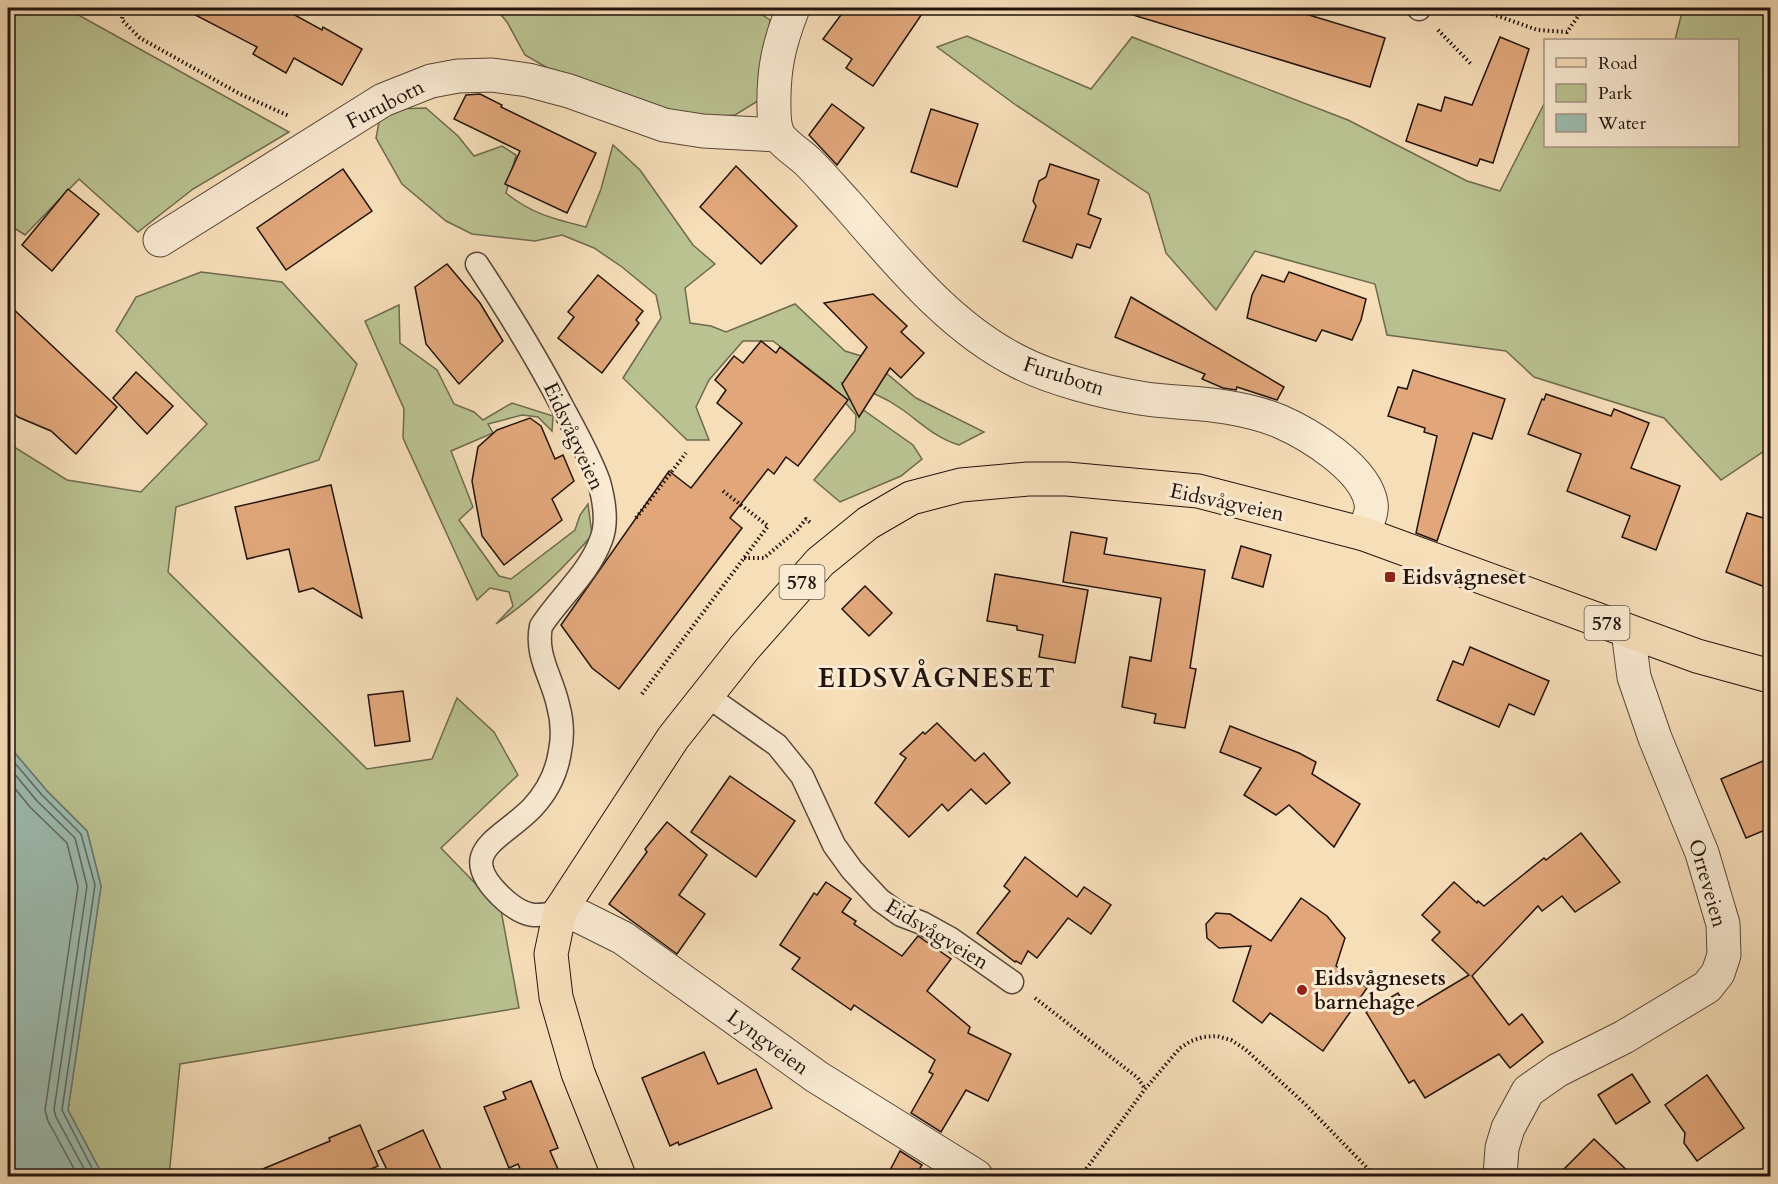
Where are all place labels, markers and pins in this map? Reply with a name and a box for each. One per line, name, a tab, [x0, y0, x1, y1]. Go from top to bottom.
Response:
place label: Eidsvågneset	[1402, 563, 1526, 592]
marker: Eidsvågneset	[1383, 570, 1397, 584]
place label: Eidsvågnesets barnehage	[1314, 964, 1446, 1017]
marker: Eidsvågnesets barnehage	[1295, 983, 1309, 997]

